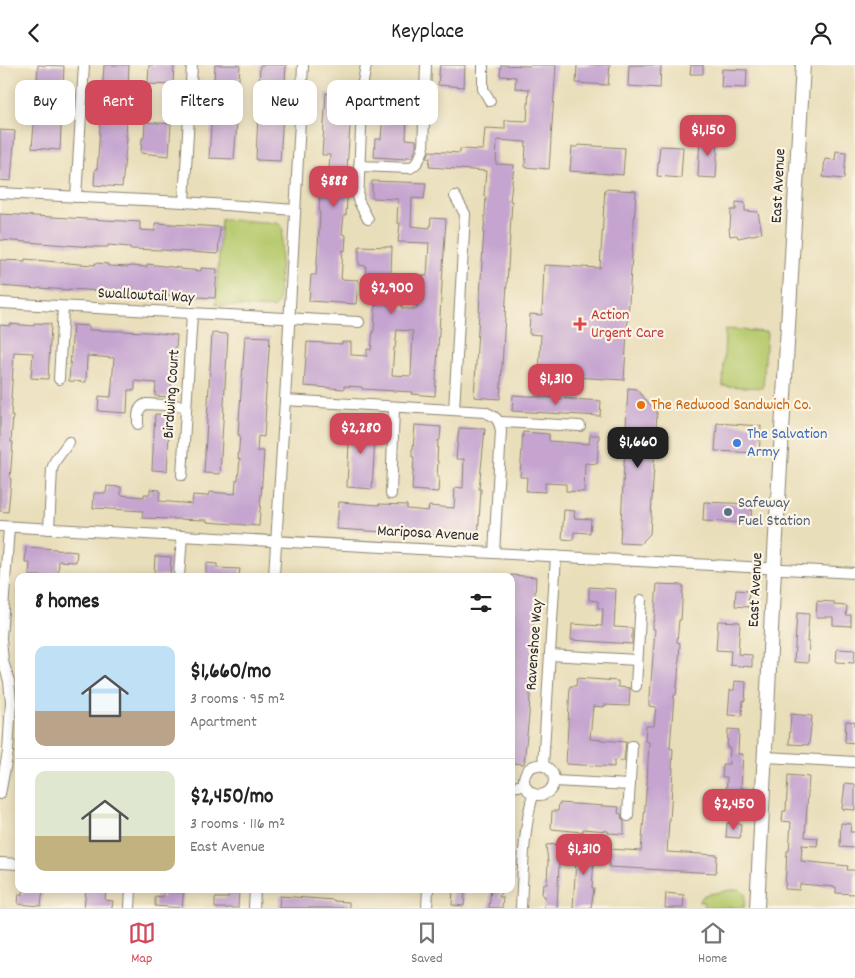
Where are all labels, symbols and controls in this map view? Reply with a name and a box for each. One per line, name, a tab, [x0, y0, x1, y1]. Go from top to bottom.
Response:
text: Keyplace	[391, 17, 464, 48]
icon: back	[20, 19, 48, 47]
icon: person	[807, 19, 835, 47]
chip: Buy	[15, 80, 75, 125]
chip: Rent	[85, 80, 152, 125]
chip: Filters	[162, 80, 243, 125]
chip: New	[253, 80, 317, 125]
chip: Apartment	[327, 80, 438, 125]
pin: $1,150	[667, 114, 749, 157]
text: $1,150	[691, 119, 725, 142]
street label: East Avenue	[766, 148, 792, 224]
pin: $888	[304, 165, 364, 208]
text: $888	[320, 170, 348, 193]
pin: $2,900	[351, 273, 433, 315]
text: $2,900	[371, 277, 413, 300]
street label: Swallowtail Way	[97, 282, 195, 310]
place label: Action Urgent Care	[591, 304, 664, 345]
marker: Action Urgent Care	[573, 317, 587, 331]
street label: Birdwing Court	[157, 349, 187, 439]
pin: $1,310	[515, 363, 597, 406]
text: $1,310	[539, 368, 573, 391]
place label: The Redwood Sandwich Co.	[651, 394, 811, 417]
marker: The Redwood Sandwich Co.	[635, 399, 647, 411]
pin: $2,280	[320, 413, 402, 455]
text: $2,280	[341, 417, 381, 440]
place label: The Salvation Army	[747, 423, 827, 464]
pin: $1,660	[597, 427, 679, 469]
text: $1,660	[618, 431, 658, 454]
marker: The Salvation Army	[731, 437, 743, 449]
place label: Safeway Fuel Station	[738, 492, 810, 533]
marker: Safeway Fuel Station	[722, 506, 734, 518]
street label: Mariposa Avenue	[377, 520, 479, 548]
street label: East Avenue	[743, 552, 769, 628]
text: 8 homes	[35, 588, 100, 618]
icon: filters	[467, 589, 495, 617]
street label: Ravenshoe Way	[520, 598, 550, 691]
text: $1,660/mo	[190, 658, 271, 688]
icon: home	[75, 666, 135, 726]
text: 3 rooms · 95 m²	[190, 688, 285, 711]
text: Apartment	[190, 711, 257, 734]
text: $2,450/mo	[190, 783, 273, 813]
pin: $2,450	[693, 789, 775, 831]
icon: home	[75, 791, 135, 851]
text: $2,450	[714, 793, 754, 816]
text: 3 rooms · 116 m²	[190, 813, 285, 836]
pin: $1,310	[543, 833, 625, 876]
text: East Avenue	[190, 836, 265, 859]
text: $1,310	[567, 838, 601, 861]
tab: Map	[128, 919, 156, 969]
tab: Saved	[411, 919, 443, 969]
tab: Home	[698, 919, 727, 969]

